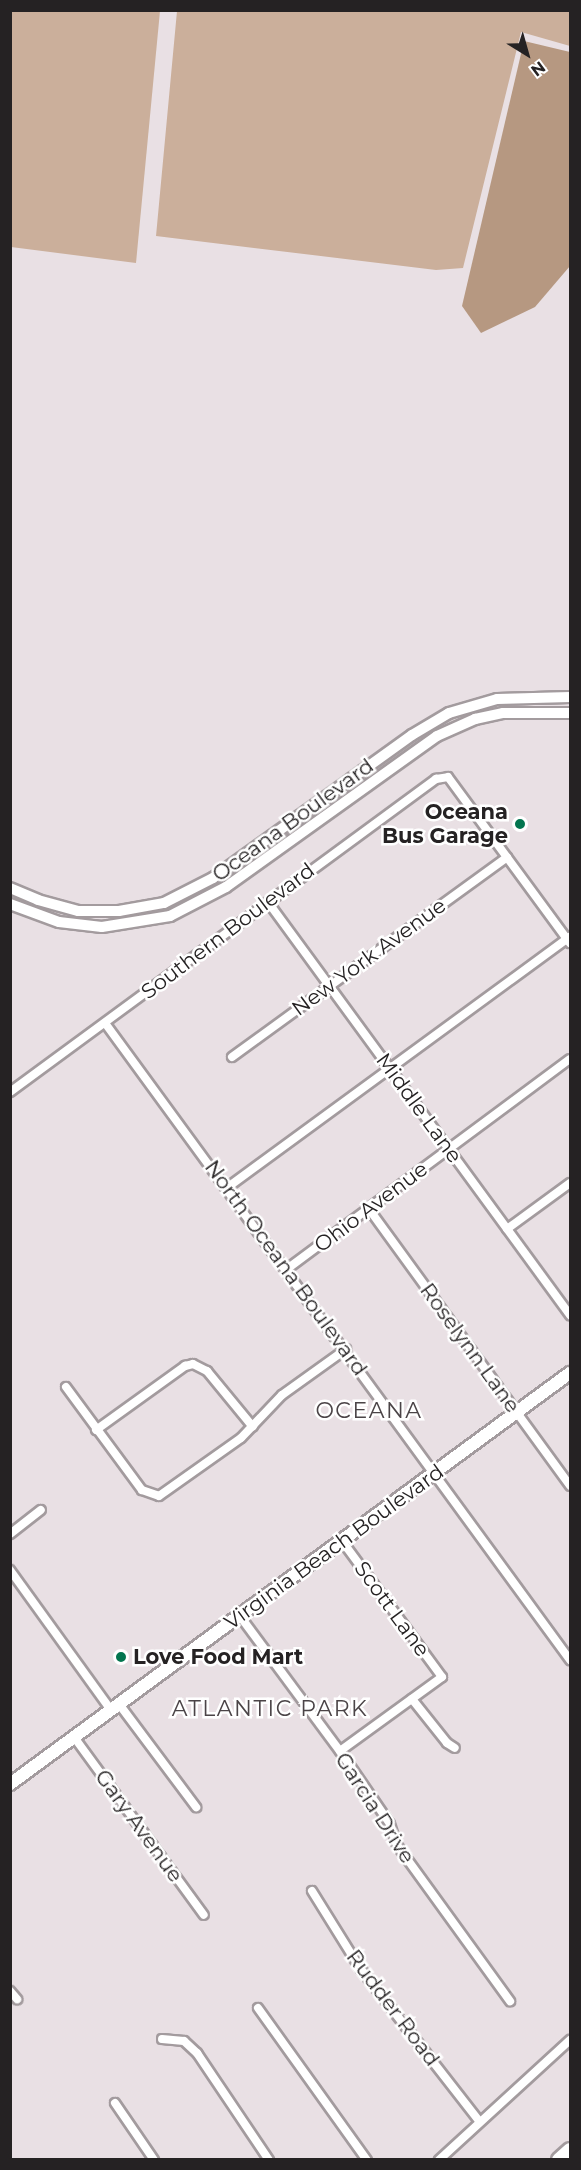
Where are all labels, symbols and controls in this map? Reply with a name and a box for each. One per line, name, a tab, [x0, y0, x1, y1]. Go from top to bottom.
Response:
north arrow	[497, 24, 557, 84]
text: N	[527, 57, 549, 80]
street label: Oceana Boulevard	[207, 753, 379, 887]
place label: Oceana Bus Garage	[382, 799, 508, 849]
marker: Oceana Bus Garage	[513, 817, 527, 831]
street label: Southern Boulevard	[136, 858, 320, 1004]
street label: New York Avenue	[287, 893, 451, 1021]
street label: Middle Lane	[371, 1048, 467, 1168]
street label: North Oceana Boulevard	[199, 1155, 373, 1381]
street label: Ohio Avenue	[309, 1156, 433, 1258]
street label: Roselynn Lane	[415, 1278, 525, 1418]
district label: OCEANA	[315, 1398, 423, 1424]
street label: Virginia Beach Boulevard	[219, 1459, 449, 1635]
street label: Scott Lane	[349, 1556, 435, 1662]
place label: Love Food Mart	[133, 1644, 303, 1670]
marker: Love Food Mart	[114, 1650, 128, 1664]
district label: ATLANTIC PARK	[172, 1696, 368, 1722]
street label: Garcia Drive	[330, 1748, 420, 1868]
street label: Gary Avenue	[90, 1765, 188, 1887]
street label: Rudder Road	[341, 1945, 445, 2071]

